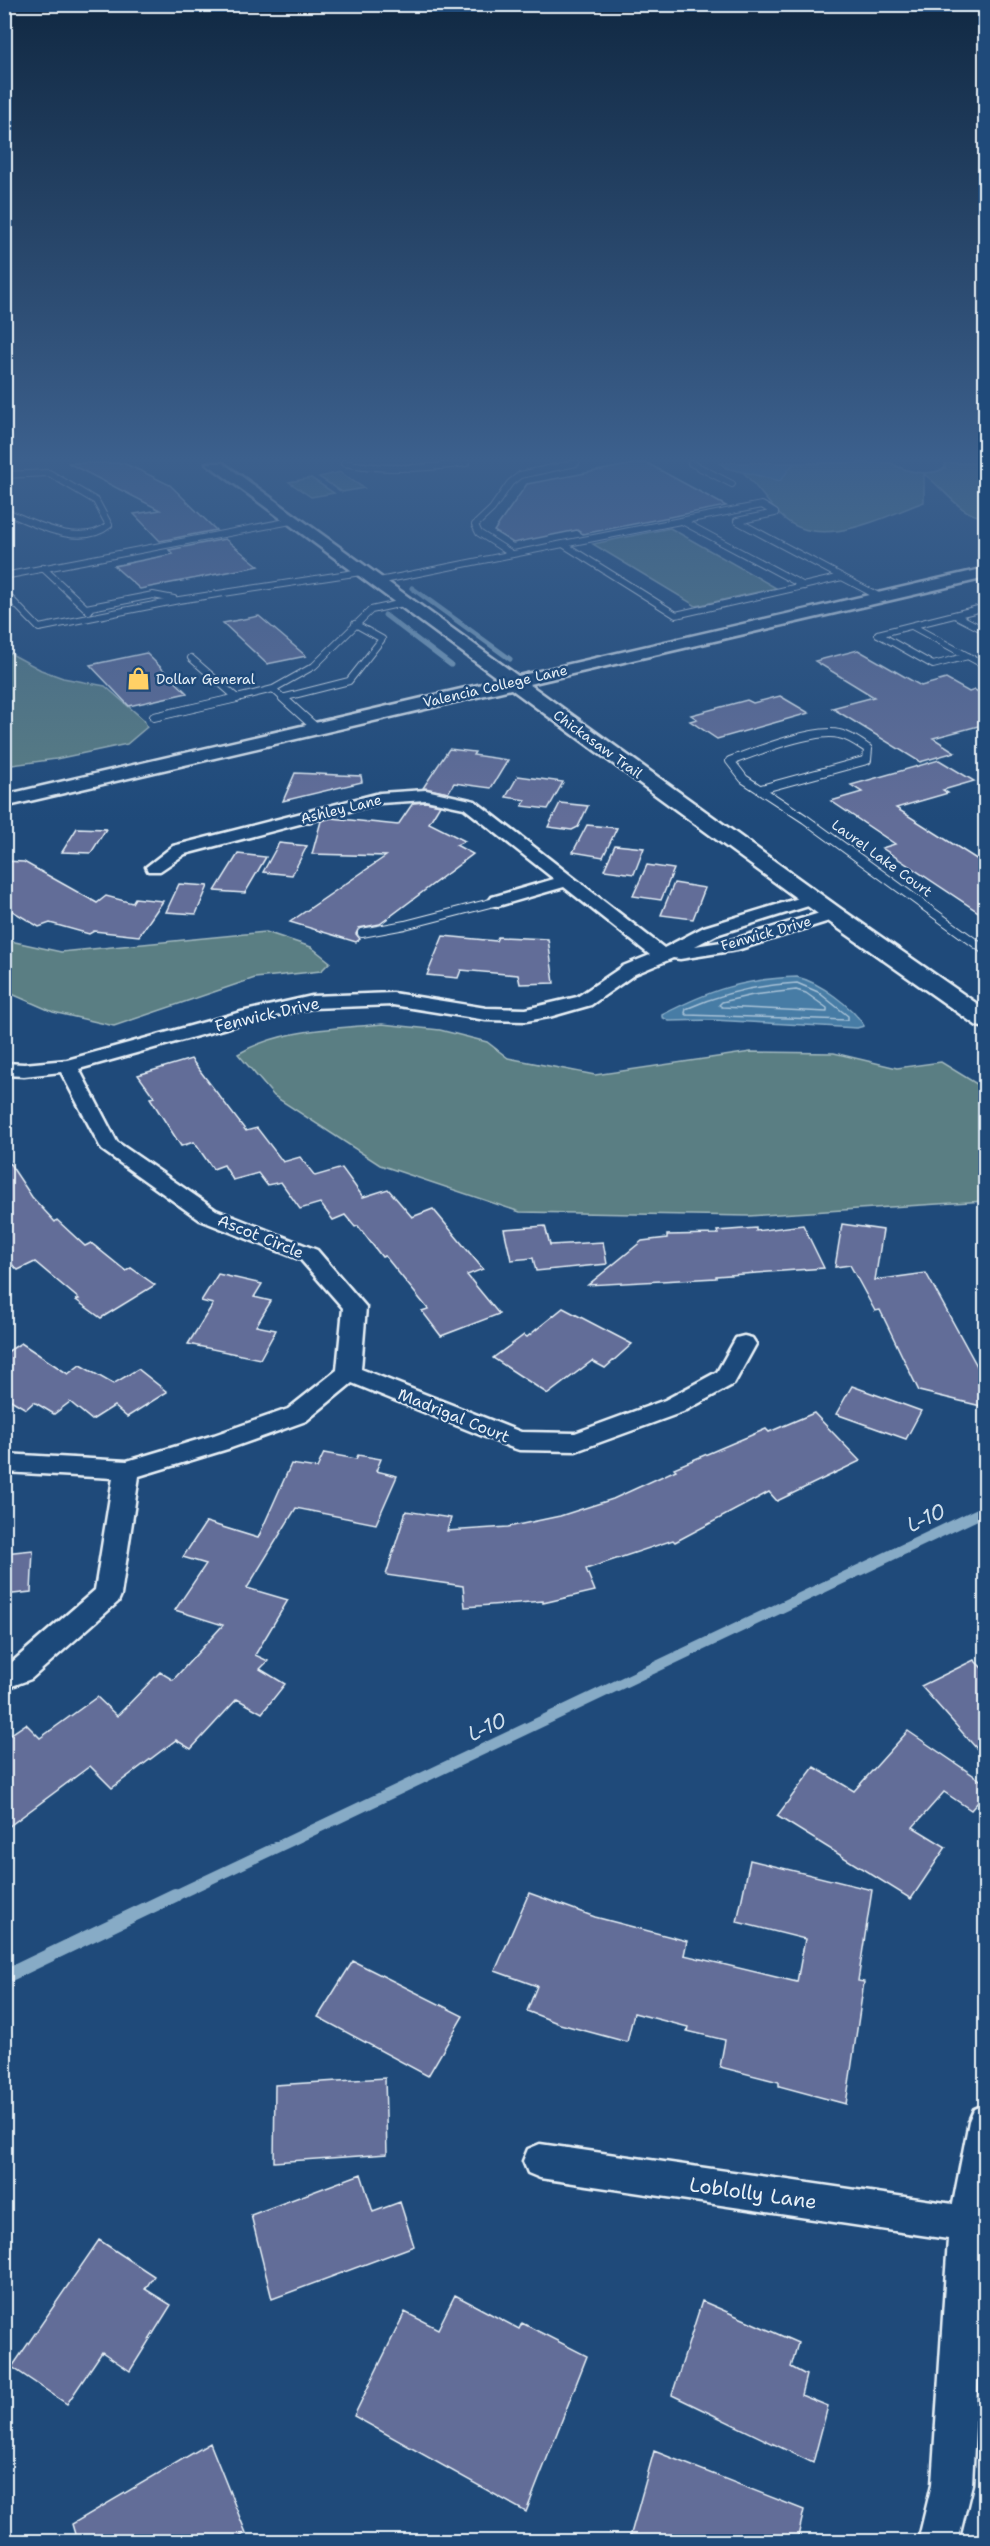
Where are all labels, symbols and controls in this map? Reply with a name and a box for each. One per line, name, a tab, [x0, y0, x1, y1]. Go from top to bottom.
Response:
street label: Valencia College Lane	[421, 661, 569, 711]
shop icon: Dollar General	[125, 666, 151, 692]
place label: Dollar General	[156, 670, 256, 688]
street label: Chickasaw Trail	[550, 706, 647, 783]
street label: Ashley Lane	[299, 790, 383, 828]
street label: Laurel Lake Court	[828, 815, 936, 901]
street label: Fenwick Drive	[719, 911, 813, 954]
street label: Fenwick Drive	[213, 992, 321, 1037]
street label: Ascot Circle	[215, 1210, 307, 1263]
street label: Madrigal Court	[395, 1383, 513, 1447]
water label: L-10	[902, 1497, 950, 1539]
water label: L-10	[463, 1706, 511, 1748]
street label: Loblolly Lane	[688, 2171, 818, 2215]

